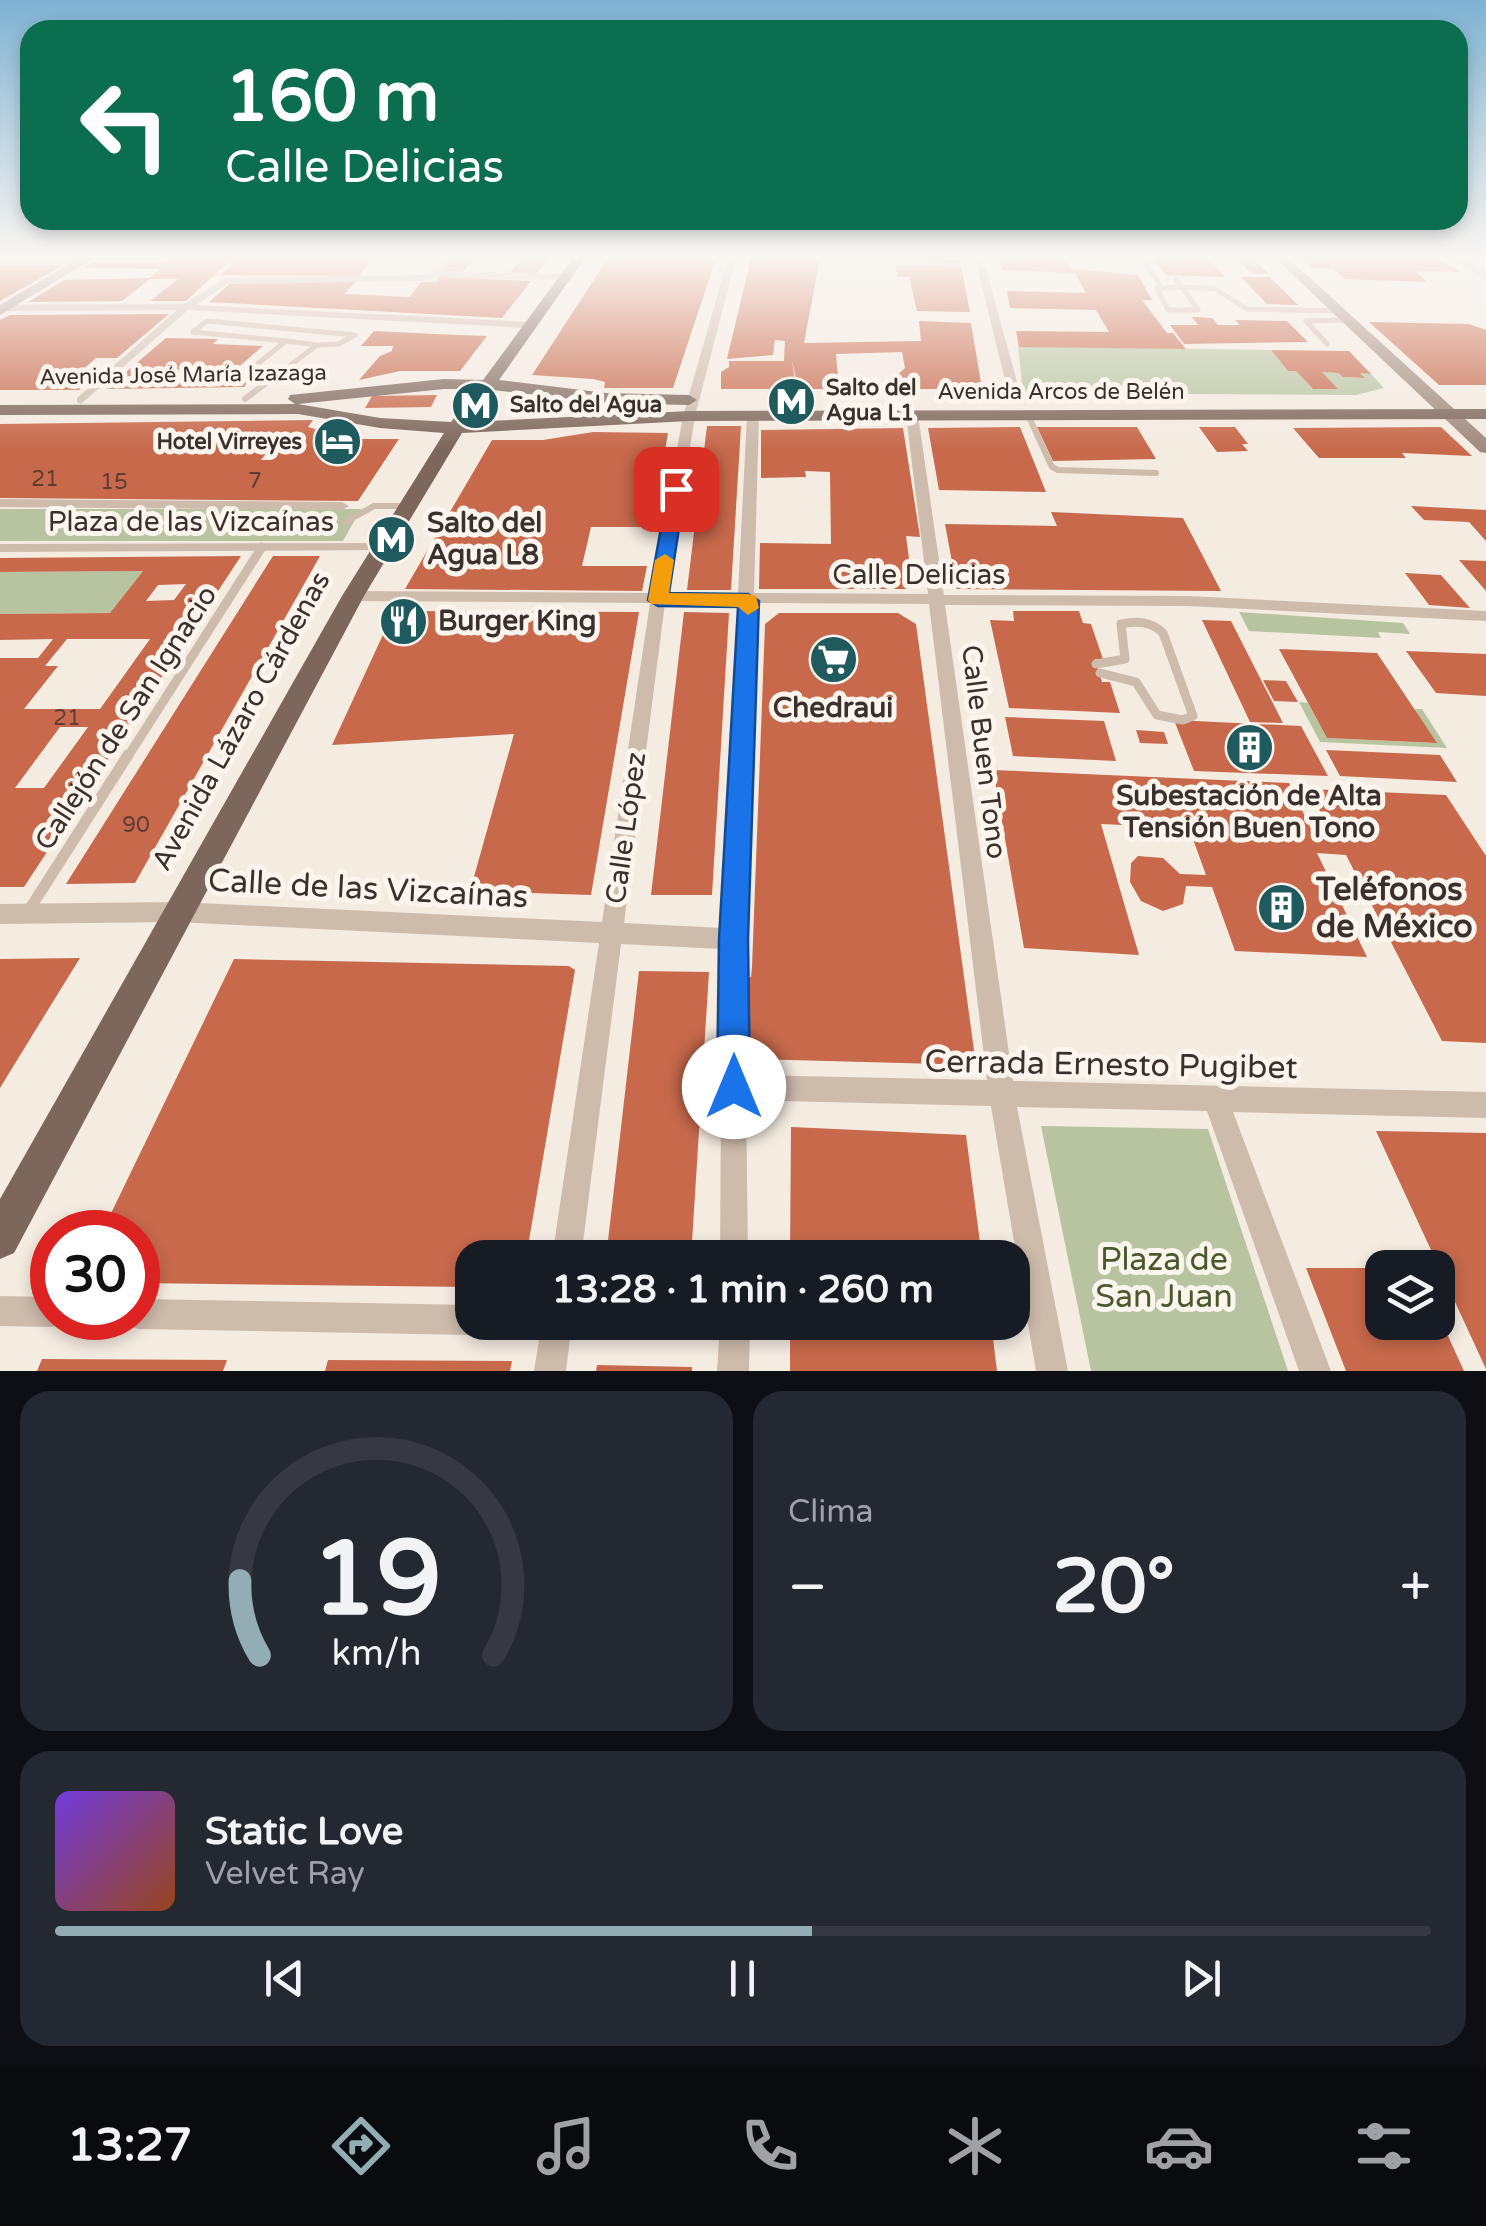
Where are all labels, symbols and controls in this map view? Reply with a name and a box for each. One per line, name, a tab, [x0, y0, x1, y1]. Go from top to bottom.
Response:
text: 160 m	[225, 56, 439, 140]
icon: left	[60, 60, 190, 190]
text: Calle Delicias	[225, 141, 504, 195]
street label: Avenida José María Izazaga	[39, 359, 327, 391]
metro station icon: Salto del Agua L1	[765, 375, 817, 427]
place label: Salto del Agua L1	[826, 375, 917, 426]
metro station icon: Salto del Agua	[449, 379, 501, 431]
street label: Avenida Arcos de Belén	[937, 379, 1185, 405]
place label: Salto del Agua	[510, 392, 662, 418]
hotel icon: Hotel Virreyes	[311, 416, 363, 468]
place label: Hotel Virreyes	[156, 429, 302, 455]
pin	[634, 447, 719, 532]
icon: arrive	[649, 462, 704, 517]
house number: 21	[31, 466, 59, 492]
house number: 7	[248, 468, 262, 494]
house number: 15	[100, 469, 128, 495]
street label: Plaza de las Vizcaínas	[48, 505, 334, 539]
place label: Salto del Agua L8	[427, 506, 542, 572]
metro station icon: Salto del Agua L8	[366, 513, 418, 565]
street label: Calle Delicias	[832, 558, 1006, 592]
street label: Avenida Lázaro Cárdenas	[145, 566, 337, 876]
street label: Callejón de San Ignacio	[28, 579, 224, 857]
restaurant icon: Burger King	[377, 595, 429, 647]
place label: Burger King	[438, 604, 597, 638]
supermarket icon: Chedraui	[807, 634, 859, 686]
street label: Calle Buen Tono	[954, 643, 1014, 861]
place label: Chedraui	[773, 691, 893, 725]
house number: 21	[53, 705, 81, 731]
building icon: Subestación de Alta Tensión Buen Tono	[1223, 722, 1275, 774]
street label: Calle López	[599, 750, 653, 906]
place label: Subestación de Alta Tensión Buen Tono	[1116, 779, 1382, 845]
house number: 90	[122, 812, 150, 838]
street label: Calle de las Vizcaínas	[207, 862, 529, 916]
place label: Teléfonos de México	[1315, 871, 1473, 946]
building icon: Teléfonos de México	[1255, 882, 1307, 934]
position arrow	[682, 1035, 786, 1139]
street label: Cerrada Ernesto Pugibet	[924, 1043, 1298, 1087]
speed limit sign: 30	[30, 1210, 160, 1340]
park label: Plaza de San Juan	[1095, 1241, 1233, 1316]
map controls	[1365, 1250, 1455, 1340]
button: layers	[1365, 1250, 1455, 1340]
text: 13:28 · 1 min · 260 m	[551, 1267, 934, 1313]
text: Clima	[788, 1493, 874, 1531]
text: 19	[311, 1518, 442, 1643]
text: 20°	[1052, 1542, 1175, 1632]
text: −	[788, 1555, 827, 1621]
text: +	[1400, 1555, 1431, 1621]
text: km/h	[332, 1632, 421, 1675]
text: Static Love	[205, 1809, 403, 1855]
text: Velvet Ray	[205, 1855, 365, 1893]
icon: previous	[257, 1951, 312, 2006]
icon: pause	[715, 1951, 770, 2006]
icon: next	[1174, 1951, 1229, 2006]
icon: directions	[326, 2111, 396, 2181]
icon: music	[531, 2111, 601, 2181]
icon: phone	[735, 2111, 805, 2181]
icon: climate	[940, 2111, 1010, 2181]
icon: car	[1144, 2111, 1214, 2181]
icon: filters	[1349, 2111, 1419, 2181]
text: 13:27	[67, 2119, 192, 2173]

